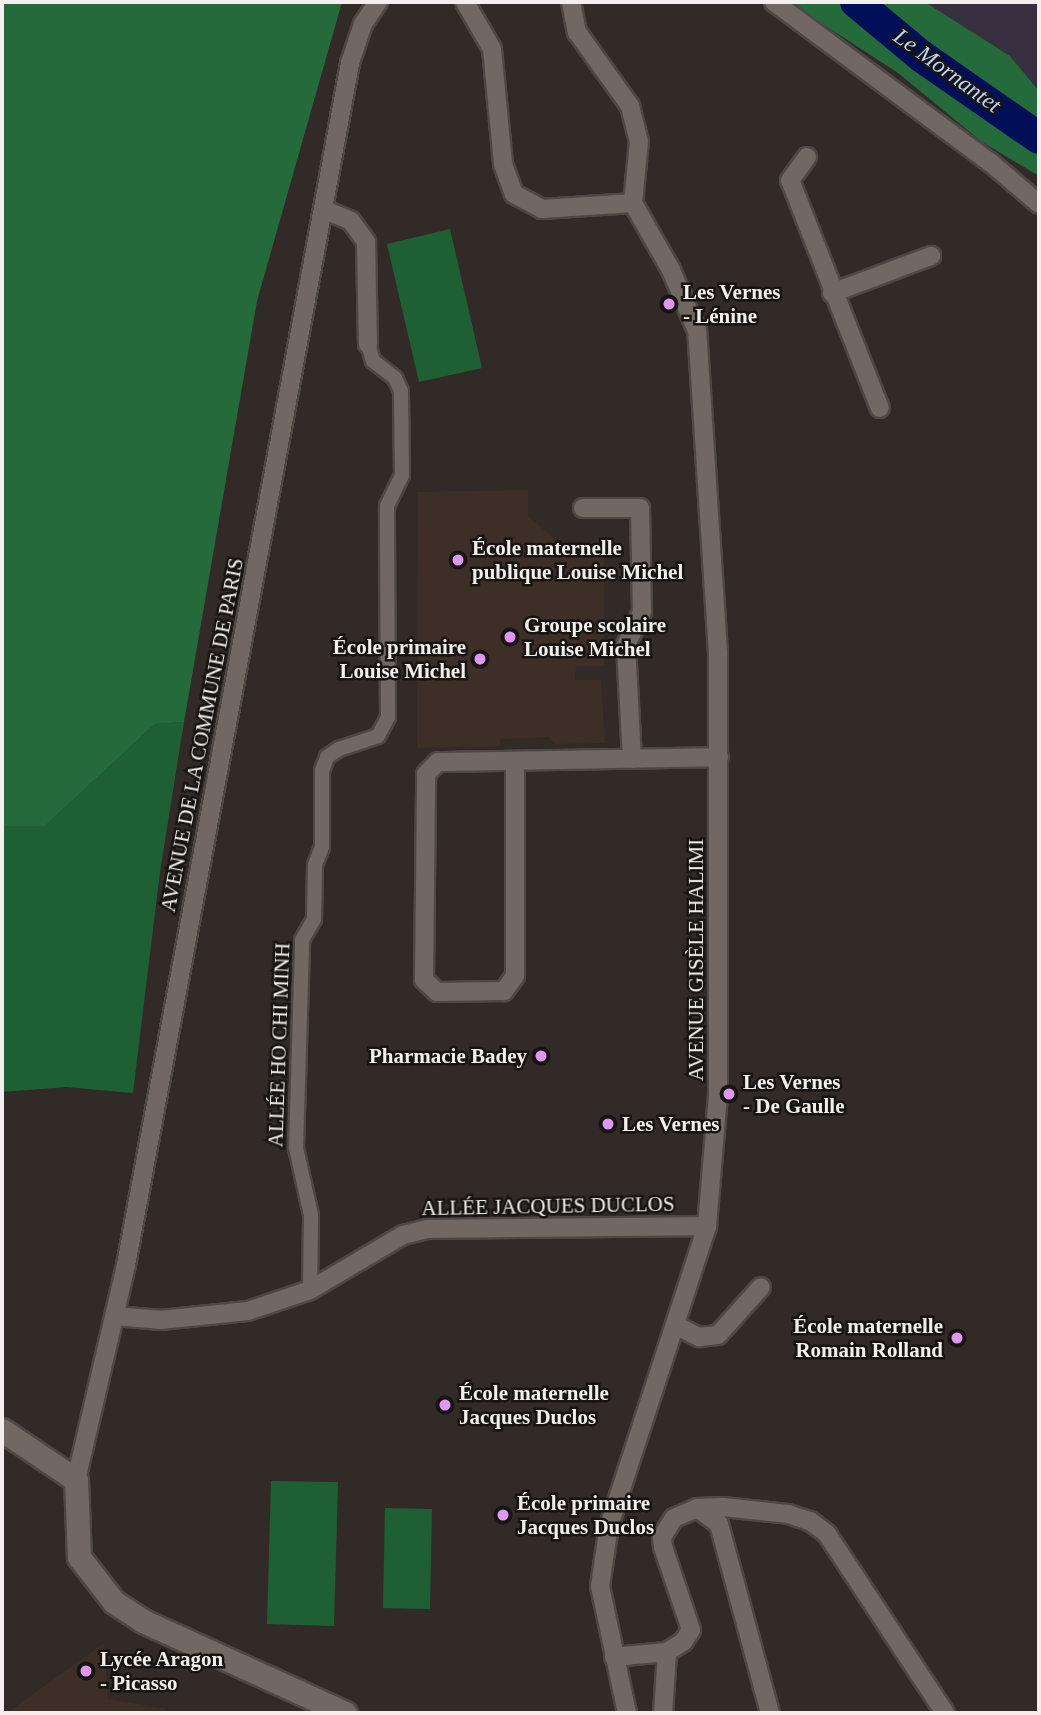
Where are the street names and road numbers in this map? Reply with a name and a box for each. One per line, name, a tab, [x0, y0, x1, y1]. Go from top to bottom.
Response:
street label: AVENUE DE LA COMMUNE DE PARIS	[155, 555, 249, 915]
street label: AVENUE GISÈLE HALIMI	[683, 839, 709, 1081]
street label: ALLÉE HO CHI MINH	[263, 942, 295, 1148]
street label: ALLÉE JACQUES DUCLOS	[421, 1191, 675, 1221]

